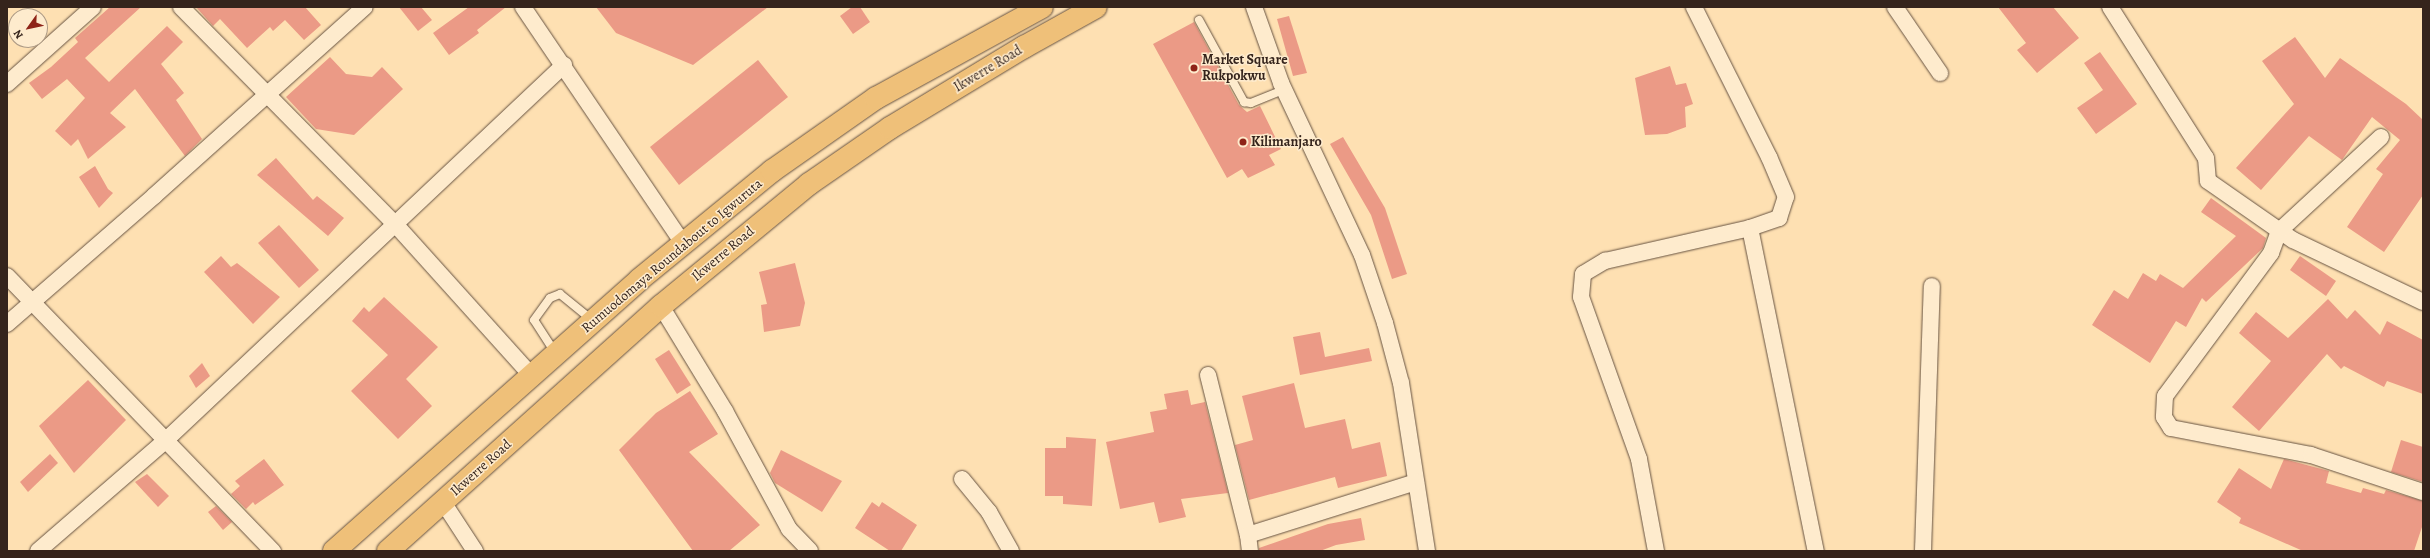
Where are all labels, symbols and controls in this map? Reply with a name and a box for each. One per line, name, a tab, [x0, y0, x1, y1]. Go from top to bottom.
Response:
north arrow	[8, 8, 48, 48]
text: N	[10, 27, 27, 42]
street label: Ikwerre Road	[951, 42, 1025, 96]
place label: Market Square Rukpokwu	[1202, 52, 1288, 84]
marker: Market Square Rukpokwu	[1189, 63, 1199, 73]
place label: Kilimanjaro	[1251, 134, 1322, 150]
marker: Kilimanjaro	[1238, 137, 1248, 147]
street label: Rumuodomaya Roundabout to Igwuruta	[578, 175, 766, 337]
street label: Ikwerre Road	[688, 223, 758, 285]
street label: Ikwerre Road	[447, 436, 515, 500]

